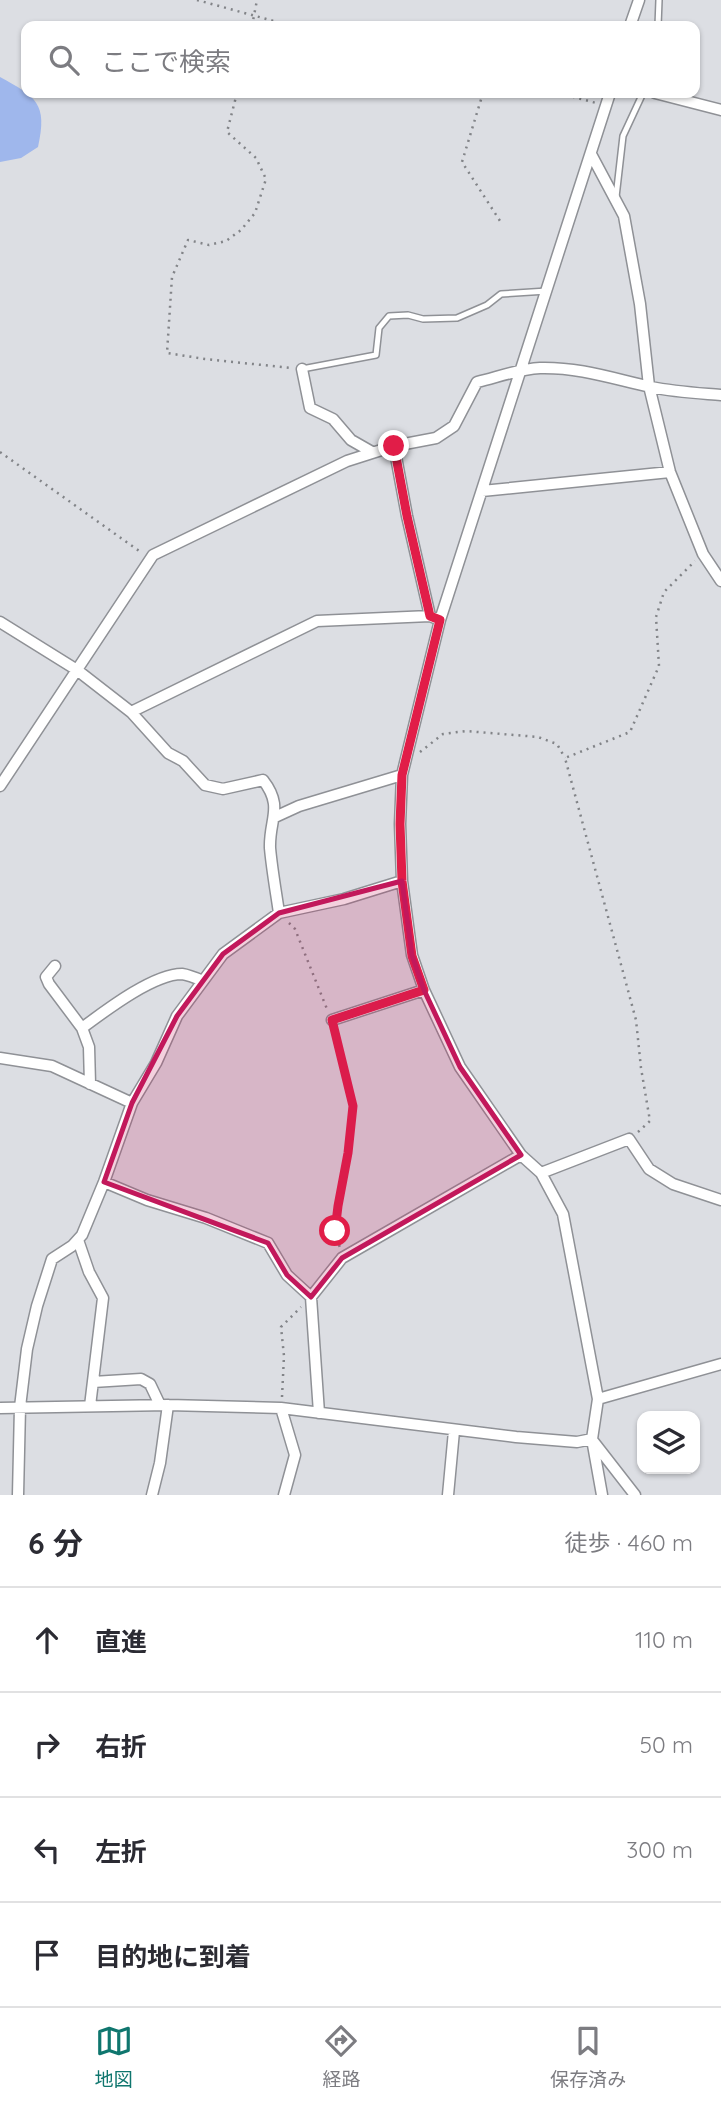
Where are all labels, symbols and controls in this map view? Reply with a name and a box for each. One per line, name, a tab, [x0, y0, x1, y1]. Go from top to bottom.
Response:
search box	[21, 21, 700, 98]
icon: search	[45, 41, 83, 79]
text: ここで検索	[101, 45, 231, 78]
route end	[378, 430, 409, 461]
route start	[319, 1215, 350, 1246]
map controls	[637, 1411, 700, 1474]
button: layers	[637, 1411, 700, 1474]
text: 6 分	[28, 1524, 83, 1562]
text: 徒歩 · 460 m	[565, 1528, 693, 1557]
icon: ahead	[28, 1621, 66, 1659]
text: 直進	[95, 1625, 147, 1658]
text: 110 m	[635, 1625, 693, 1654]
icon: right	[28, 1726, 66, 1764]
text: 右折	[95, 1730, 147, 1763]
text: 50 m	[640, 1730, 693, 1759]
icon: left	[28, 1831, 66, 1869]
text: 左折	[95, 1835, 147, 1868]
text: 300 m	[626, 1835, 693, 1864]
icon: arrive	[28, 1936, 66, 1974]
text: 目的地に到着	[95, 1940, 251, 1973]
tab: 地図	[95, 2022, 133, 2091]
tab: 経路	[322, 2022, 360, 2091]
tab: 保存済み	[550, 2022, 626, 2091]

